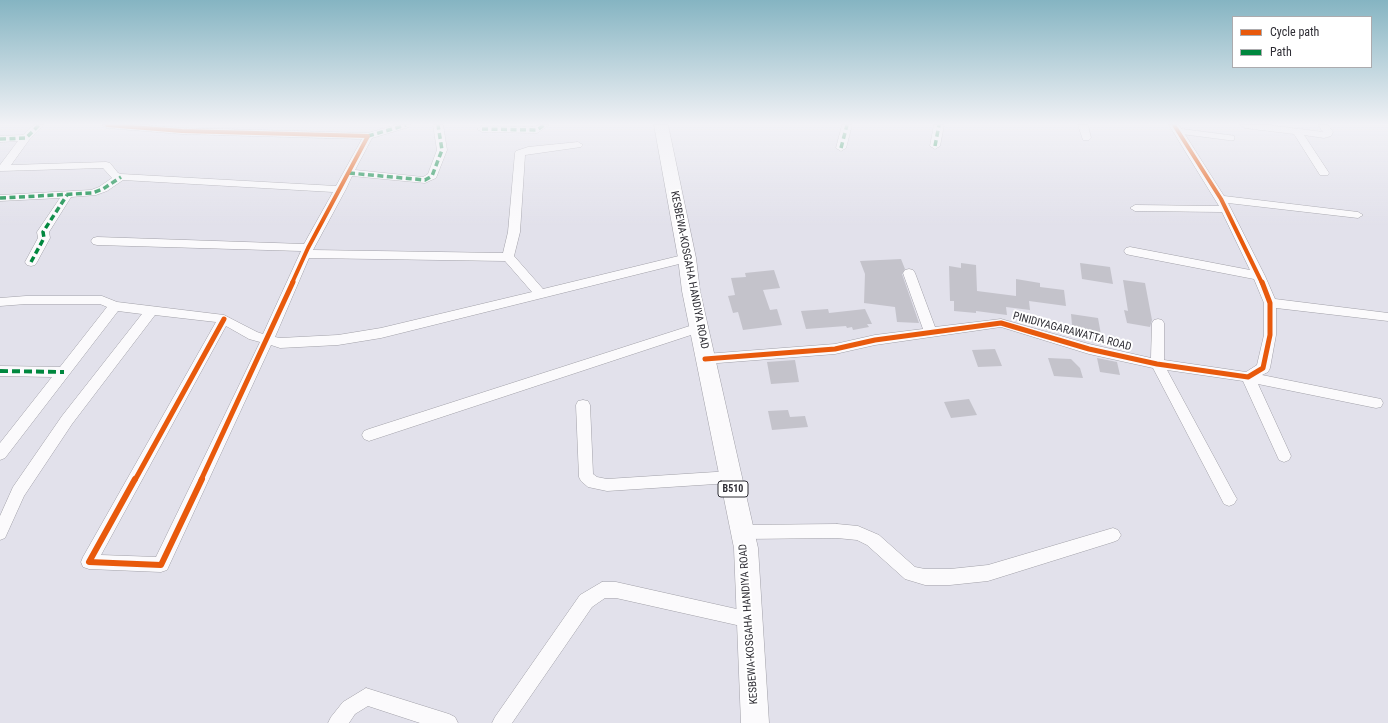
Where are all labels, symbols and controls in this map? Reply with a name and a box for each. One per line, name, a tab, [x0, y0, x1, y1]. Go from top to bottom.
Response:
legend	[1232, 16, 1372, 68]
text: Cycle path	[1270, 25, 1319, 39]
text: Path	[1270, 45, 1292, 59]
street label: KESBEWA-KOSGAHA HANDIYA ROAD	[667, 190, 711, 350]
street label: PINIDIYAGARAWATTA ROAD	[1011, 310, 1133, 354]
road number: B510	[718, 481, 748, 497]
street label: KESBEWA-KOSGAHA HANDIYA ROAD	[737, 543, 761, 705]

